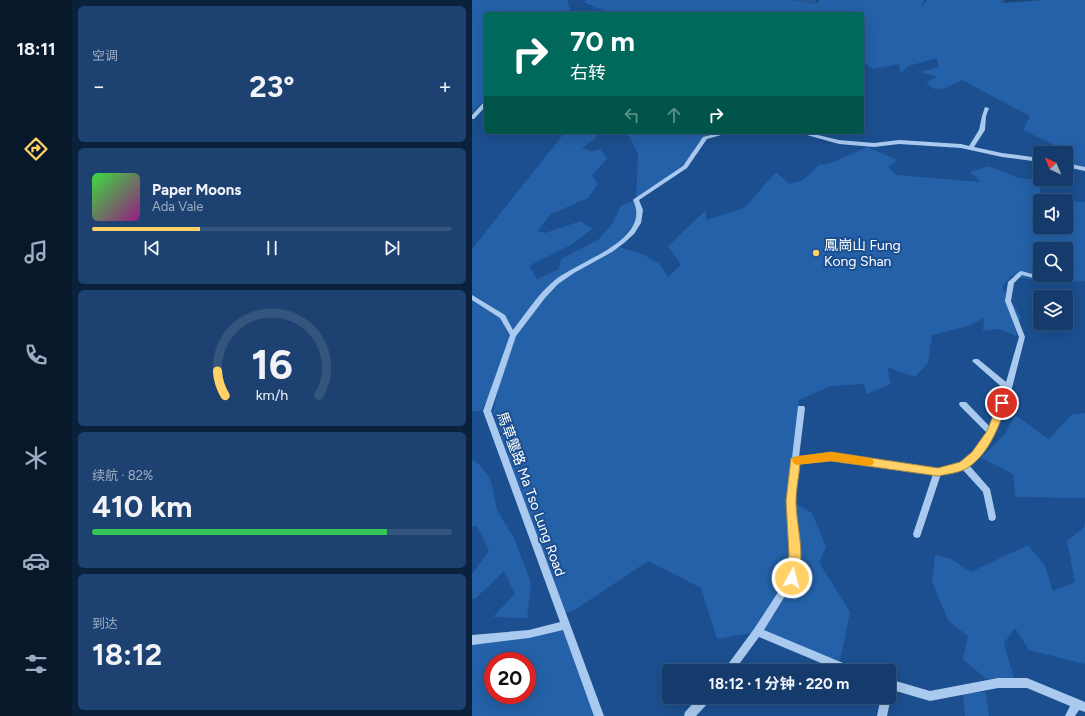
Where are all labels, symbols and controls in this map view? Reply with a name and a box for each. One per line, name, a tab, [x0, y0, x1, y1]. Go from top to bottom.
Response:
text: 70 m	[570, 24, 635, 58]
icon: right	[504, 28, 556, 80]
text: 18:11	[16, 38, 56, 60]
text: 空调	[92, 48, 118, 63]
text: 右转	[570, 62, 606, 84]
text: 23°	[249, 68, 295, 105]
text: −	[92, 73, 106, 100]
text: +	[438, 73, 452, 100]
icon: left	[621, 104, 643, 126]
icon: ahead	[663, 104, 685, 126]
icon: right	[705, 104, 727, 126]
icon: directions	[22, 135, 50, 163]
north arrow	[1033, 146, 1073, 186]
map controls	[1033, 146, 1073, 330]
text: Paper Moons	[152, 181, 241, 199]
button: sound	[1033, 194, 1073, 234]
text: Ada Vale	[152, 199, 203, 214]
icon: previous	[141, 237, 163, 259]
icon: pause	[261, 237, 283, 259]
icon: next	[381, 237, 403, 259]
place label: 鳳崗山 Fung Kong Shan	[824, 237, 901, 270]
icon: music	[22, 238, 50, 266]
button: search	[1033, 242, 1073, 282]
marker: 鳳崗山 Fung Kong Shan	[811, 248, 821, 258]
button: layers	[1033, 290, 1073, 330]
text: 16	[251, 339, 293, 389]
icon: phone	[22, 341, 50, 369]
text: km/h	[256, 386, 288, 404]
pin	[985, 386, 1019, 420]
icon: arrive	[991, 392, 1013, 414]
street label: 馬草壟路 Ma Tso Lung Road	[493, 409, 569, 579]
icon: climate	[22, 444, 50, 472]
text: 续航 · 82%	[92, 468, 153, 483]
text: 410 km	[92, 488, 193, 525]
icon: car	[22, 547, 50, 575]
position arrow	[771, 557, 813, 599]
text: 到达	[92, 616, 118, 631]
text: 18:12	[92, 636, 162, 673]
icon: filters	[22, 650, 50, 678]
speed limit sign: 20	[484, 652, 536, 704]
text: 18:12 · 1 分钟 · 220 m	[709, 675, 849, 693]

